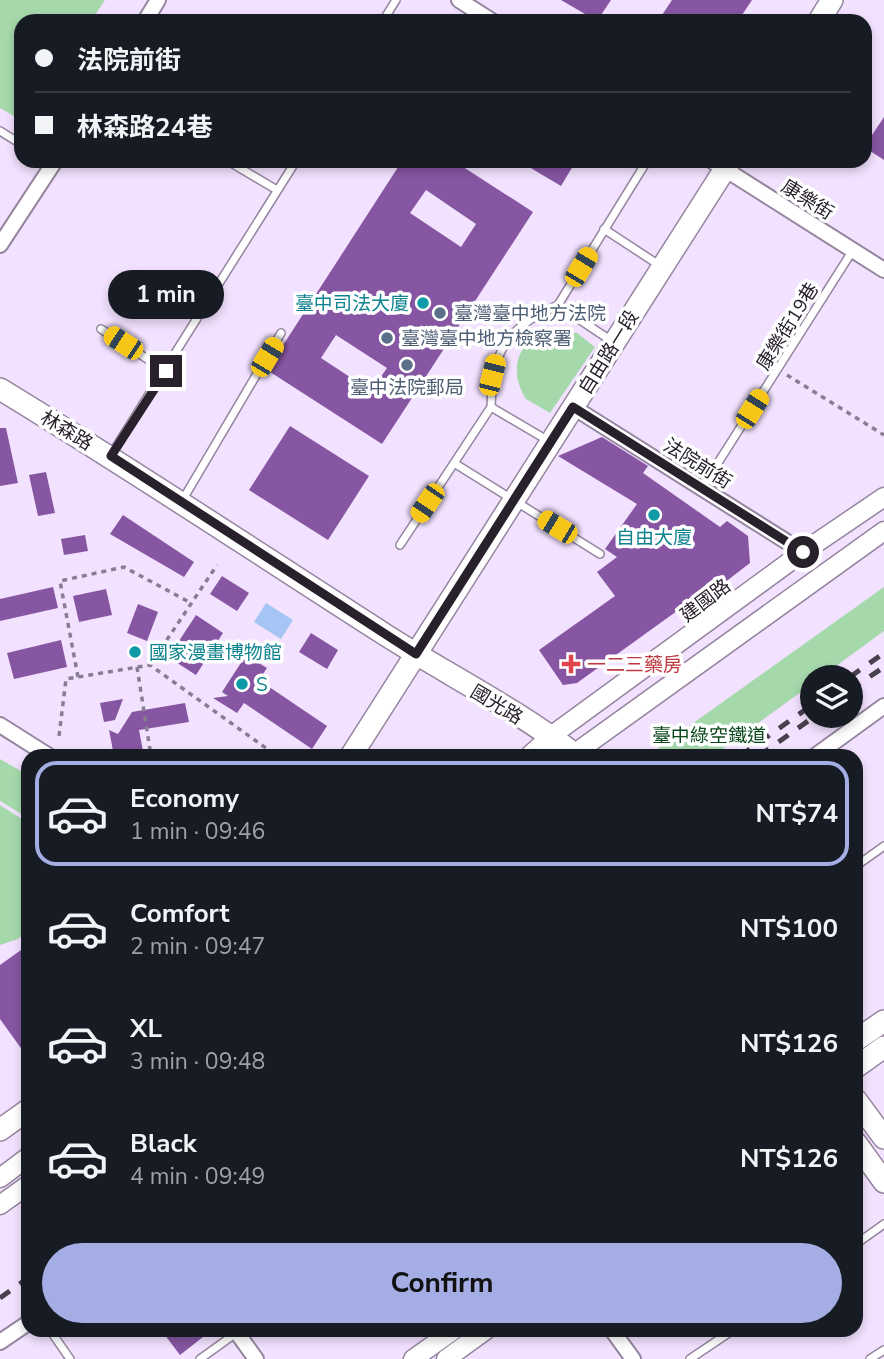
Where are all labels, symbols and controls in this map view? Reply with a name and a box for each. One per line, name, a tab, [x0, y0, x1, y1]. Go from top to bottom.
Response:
text: 法院前街	[77, 43, 181, 78]
text: 林森路24巷	[77, 110, 212, 145]
street label: 康樂街	[776, 174, 839, 226]
car	[562, 244, 601, 290]
callout: 1 min	[108, 270, 224, 318]
street label: 康樂街19巷	[751, 278, 825, 375]
text: 1 min	[136, 279, 196, 310]
place label: 臺中司法大廈	[295, 291, 409, 317]
marker: 臺中司法大廈	[415, 295, 431, 311]
place label: 臺灣臺中地方法院	[454, 301, 606, 327]
marker: 臺灣臺中地方法院	[432, 305, 448, 321]
street label: 自由路一段	[573, 305, 645, 400]
car	[100, 323, 147, 363]
place label: 臺灣臺中地方檢察署	[401, 326, 572, 352]
marker: 臺灣臺中地方檢察署	[379, 330, 395, 346]
car	[248, 334, 287, 380]
car	[477, 352, 508, 398]
route end	[150, 355, 182, 387]
marker: 臺中法院郵局	[399, 357, 415, 373]
place label: 臺中法院郵局	[350, 375, 464, 401]
car	[732, 386, 773, 432]
street label: 林森路	[35, 405, 98, 457]
street label: 法院前街	[658, 433, 737, 495]
car	[407, 480, 448, 526]
car	[534, 507, 581, 547]
marker: 自由大廈	[646, 507, 662, 523]
place label: 自由大廈	[616, 525, 692, 551]
route start	[787, 536, 819, 568]
street label: 建國路	[675, 573, 736, 628]
place label: 國家漫畫博物館	[149, 640, 282, 666]
marker: 國家漫畫博物館	[127, 644, 143, 660]
place label: 一二三藥房	[587, 652, 682, 678]
marker: 一二三藥房	[561, 654, 581, 674]
map controls	[800, 665, 863, 728]
button: layers	[800, 665, 863, 728]
place label: S	[256, 672, 268, 698]
marker: S	[234, 676, 250, 692]
street label: 國光路	[465, 679, 528, 731]
park label: 臺中綠空鐵道	[652, 723, 766, 749]
text: Economy	[130, 781, 239, 816]
icon: car	[46, 782, 109, 845]
text: NT$74	[756, 796, 838, 831]
text: 1 min · 09:46	[130, 816, 265, 847]
text: Comfort	[130, 896, 230, 931]
icon: car	[46, 897, 109, 960]
text: NT$100	[740, 911, 838, 946]
text: 2 min · 09:47	[130, 931, 265, 962]
text: XL	[130, 1011, 162, 1046]
icon: car	[46, 1012, 109, 1075]
text: NT$126	[740, 1026, 838, 1061]
text: 3 min · 09:48	[130, 1046, 265, 1077]
text: Black	[130, 1126, 197, 1161]
icon: car	[46, 1127, 109, 1190]
text: NT$126	[740, 1141, 838, 1176]
text: 4 min · 09:49	[130, 1161, 265, 1192]
button: Confirm	[42, 1243, 842, 1323]

